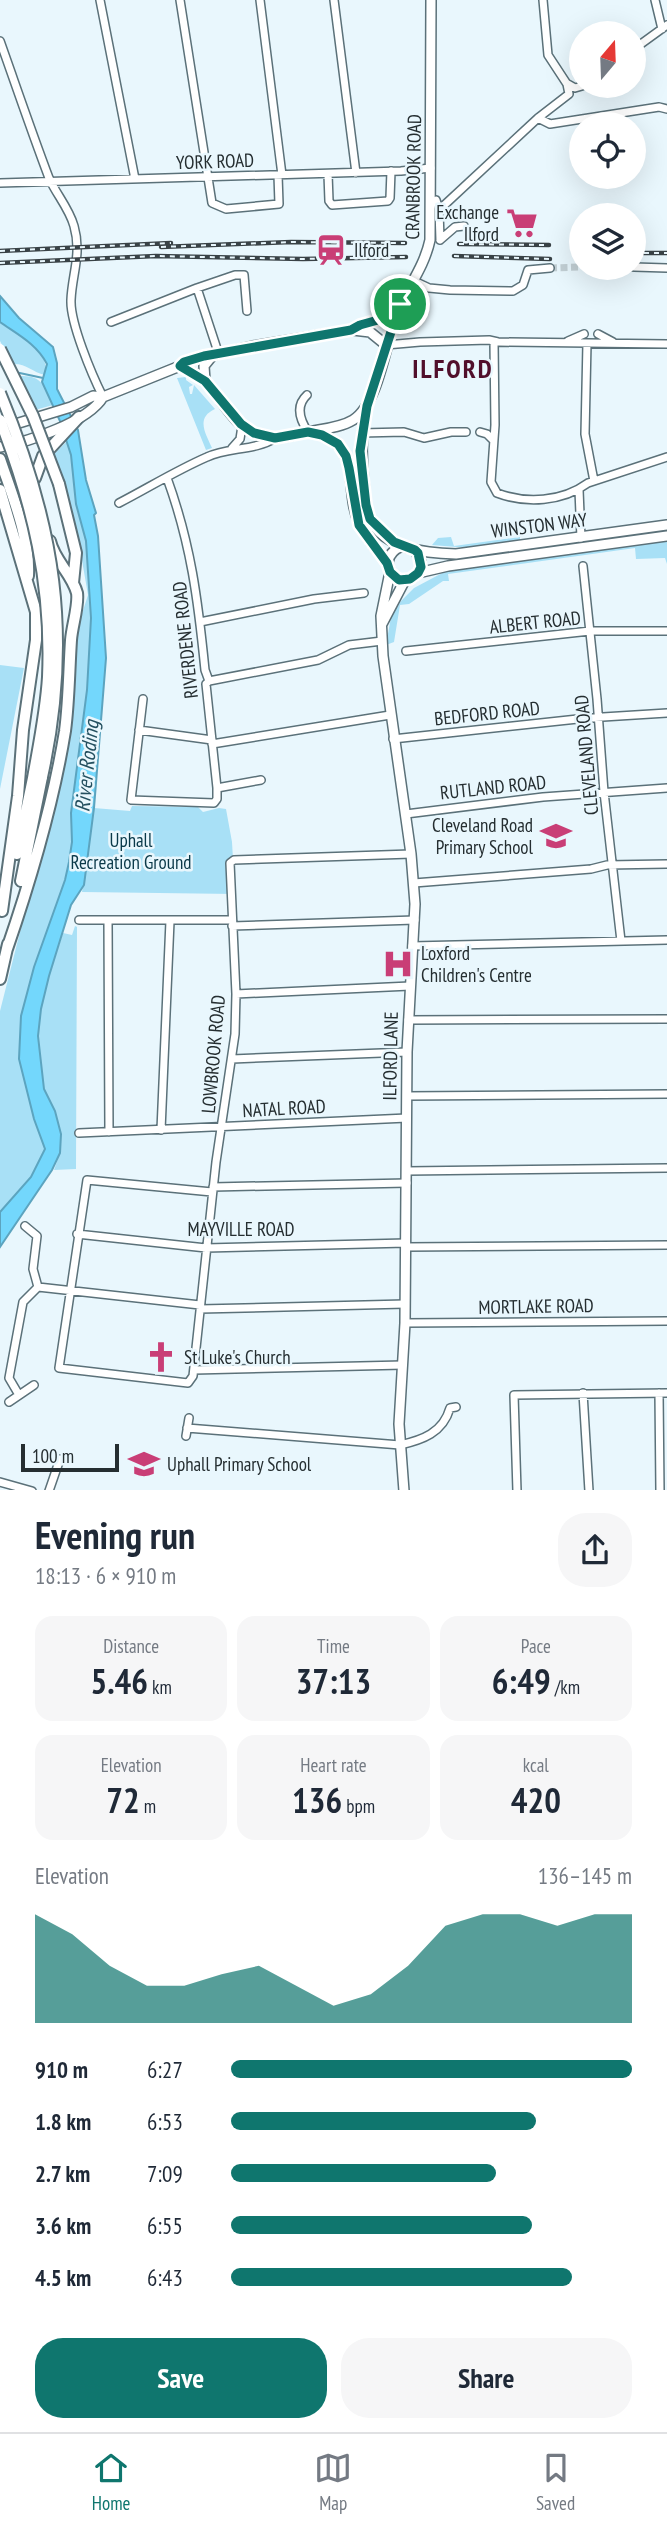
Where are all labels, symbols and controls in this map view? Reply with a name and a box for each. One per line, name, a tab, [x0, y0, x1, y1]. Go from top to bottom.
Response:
north arrow	[569, 21, 646, 98]
map controls	[569, 21, 646, 280]
button: locate	[569, 112, 646, 189]
street label: CRANBROOK ROAD	[400, 114, 426, 240]
street label: YORK ROAD	[176, 148, 254, 174]
place label: Exchange Ilford	[436, 200, 499, 246]
button: layers	[569, 203, 646, 280]
supermarket icon: Exchange Ilford	[505, 206, 539, 240]
station icon: Ilford	[314, 233, 348, 267]
place label: Ilford	[354, 238, 389, 262]
pin	[370, 274, 430, 334]
icon: arrive	[381, 285, 419, 323]
district label: ILFORD	[412, 352, 494, 385]
street label: WINSTON WAY	[490, 507, 589, 543]
street label: RIVERDENE ROAD	[167, 580, 203, 700]
street label: ALBERT ROAD	[488, 605, 582, 639]
street label: CLEVELAND ROAD	[569, 694, 603, 816]
street label: BEDFORD ROAD	[433, 696, 541, 730]
water label: River Roding	[68, 717, 105, 813]
street label: RUTLAND ROAD	[439, 770, 547, 804]
place label: Cleveland Road Primary School	[432, 813, 534, 859]
school or university icon: Cleveland Road Primary School	[539, 819, 573, 853]
park label: Uphall Recreation Ground	[71, 828, 192, 874]
place label: Loxford Children's Centre	[421, 941, 532, 987]
hospital icon: Loxford Children's Centre	[381, 947, 415, 981]
street label: LOWBROOK ROAD	[196, 994, 230, 1114]
street label: ILFORD LANE	[377, 1011, 403, 1101]
street label: NATAL ROAD	[242, 1094, 326, 1122]
street label: MAYVILLE ROAD	[187, 1217, 295, 1241]
street label: MORTLAKE ROAD	[478, 1293, 594, 1319]
church icon: St Luke's Church	[144, 1340, 178, 1374]
place label: St Luke's Church	[184, 1345, 291, 1369]
scale bar	[21, 1442, 119, 1473]
text: 100 m	[32, 1444, 74, 1468]
school or university icon: Uphall Primary School	[127, 1447, 161, 1481]
place label: Uphall Primary School	[167, 1452, 312, 1476]
text: Evening run	[35, 1510, 195, 1559]
button: share	[558, 1513, 632, 1587]
text: 18:13 · 6 × 910 m	[35, 1561, 176, 1590]
text: Distance	[103, 1634, 159, 1658]
text: Time	[317, 1634, 350, 1658]
text: Pace	[521, 1634, 551, 1658]
text: 5.46	[90, 1658, 148, 1704]
text: 37:13	[296, 1658, 371, 1704]
text: 6:49	[492, 1658, 551, 1704]
text: km	[148, 1675, 172, 1699]
text: /km	[551, 1675, 580, 1699]
text: Elevation	[101, 1753, 162, 1777]
text: Heart rate	[300, 1753, 367, 1777]
text: kcal	[523, 1753, 549, 1777]
text: 72	[106, 1777, 140, 1823]
text: 136	[292, 1777, 342, 1823]
text: 420	[511, 1777, 561, 1823]
text: m	[140, 1794, 156, 1818]
text: bpm	[342, 1794, 375, 1818]
text: Elevation	[35, 1861, 109, 1890]
text: 136–145 m	[538, 1861, 632, 1890]
text: 910 m	[35, 2055, 88, 2084]
text: 6:27	[147, 2055, 183, 2084]
text: 1.8 km	[35, 2107, 91, 2136]
text: 6:53	[147, 2107, 183, 2136]
text: 2.7 km	[35, 2159, 90, 2188]
text: 7:09	[147, 2159, 183, 2188]
text: 3.6 km	[35, 2211, 91, 2240]
text: 6:55	[147, 2211, 183, 2240]
text: 4.5 km	[35, 2263, 91, 2292]
text: 6:43	[147, 2263, 183, 2292]
button: Save	[35, 2338, 327, 2418]
button: Share	[341, 2338, 632, 2418]
tab: Home	[92, 2449, 130, 2515]
tab: Map	[314, 2449, 352, 2515]
tab: Saved	[536, 2449, 575, 2515]

